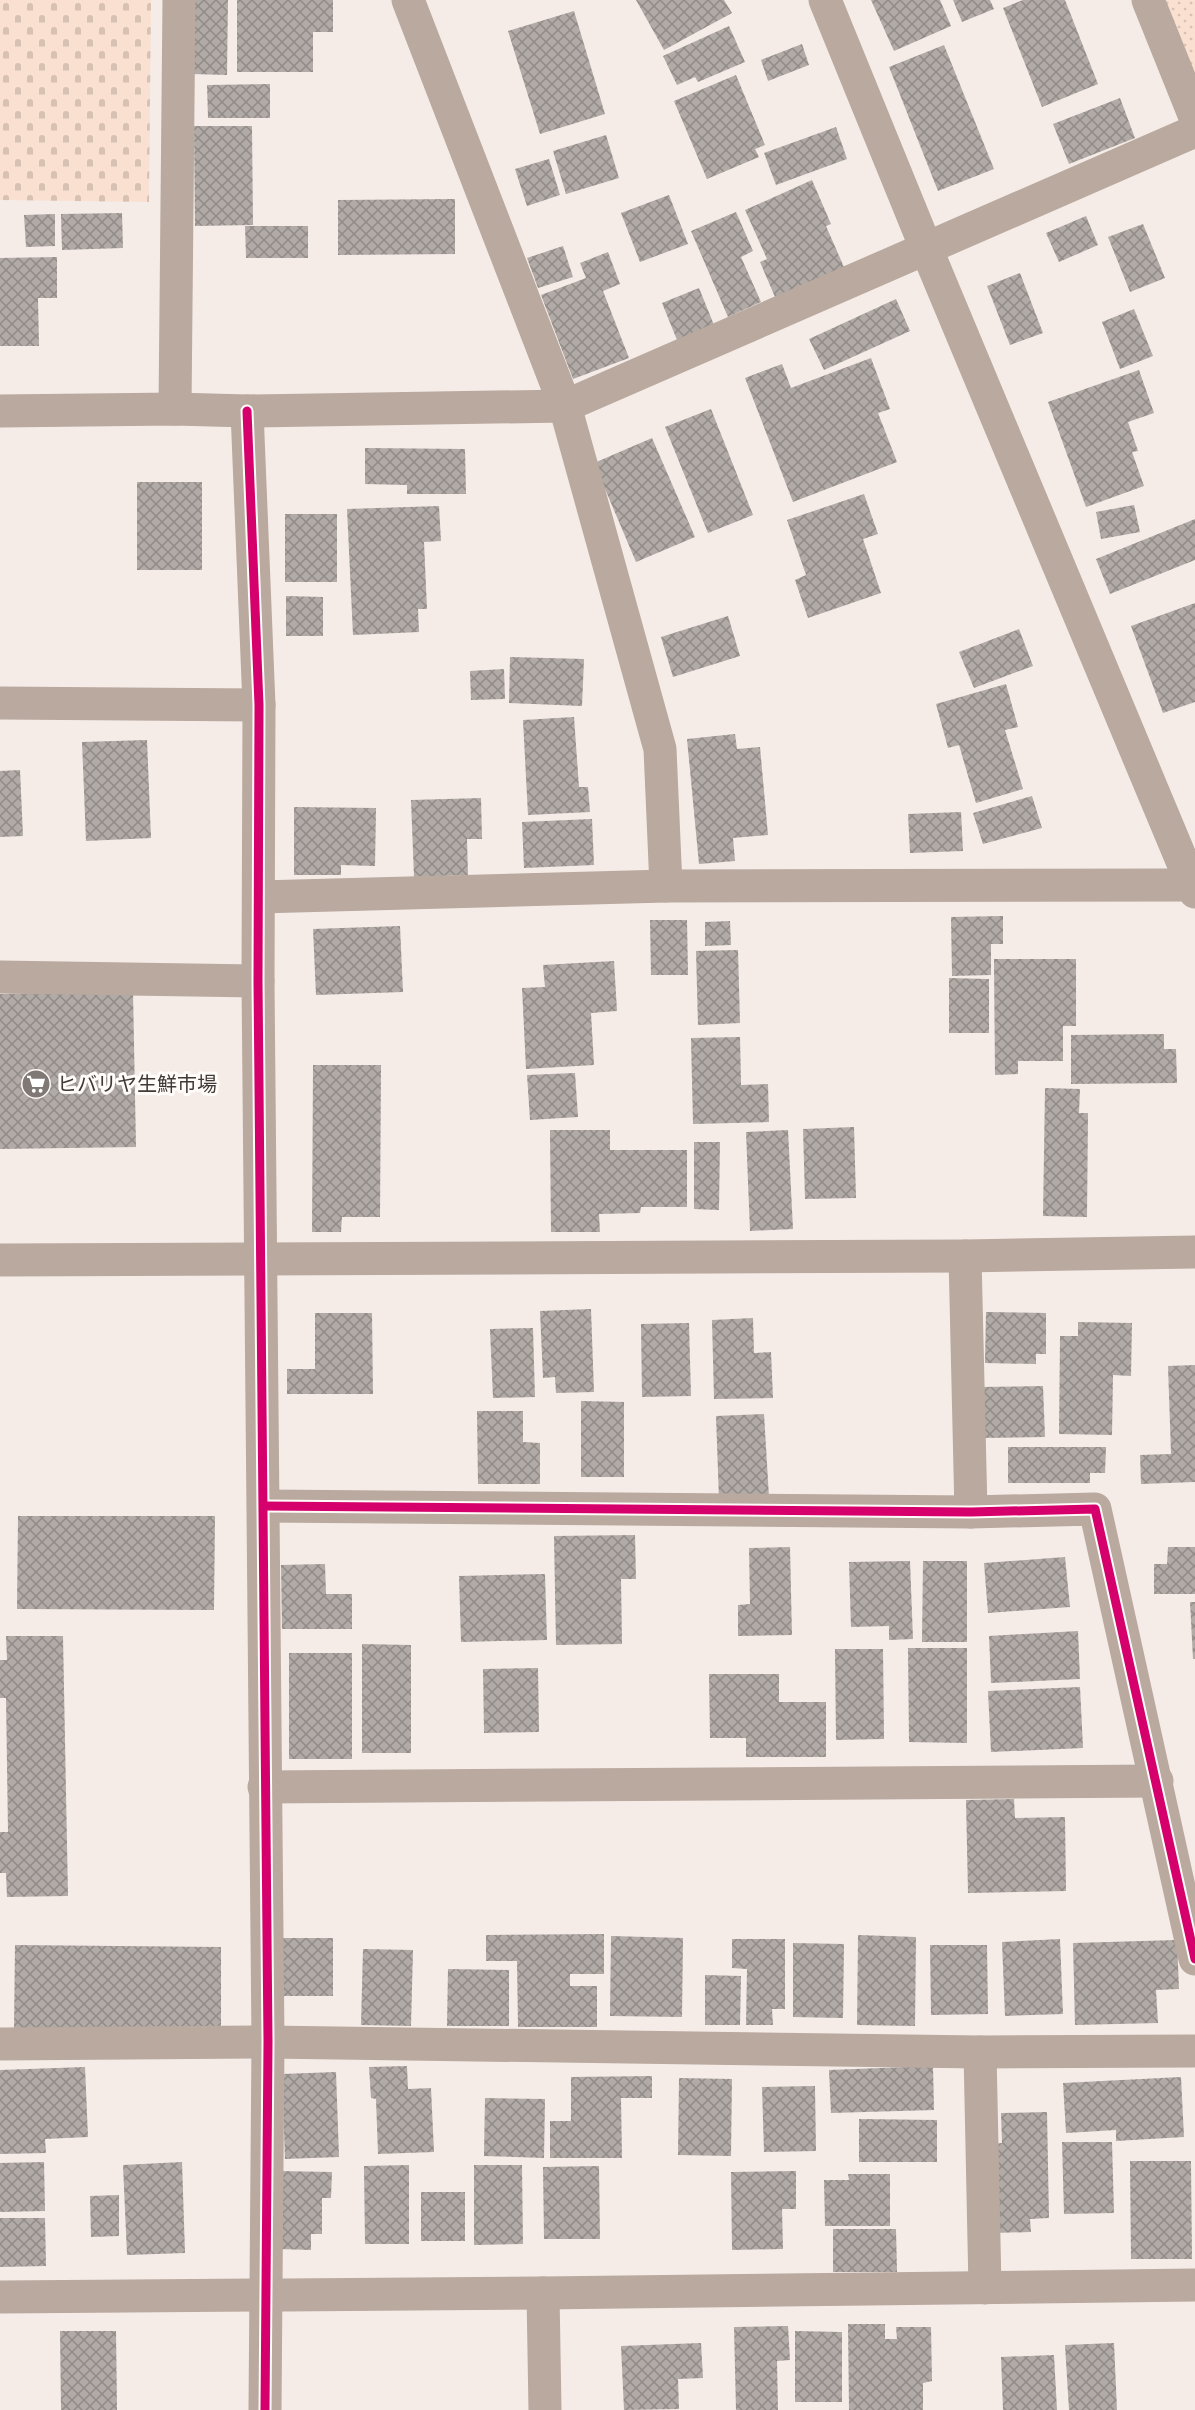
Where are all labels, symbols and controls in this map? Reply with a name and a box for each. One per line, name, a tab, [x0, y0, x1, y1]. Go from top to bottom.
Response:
supermarket icon: ヒバリヤ生鮮市場	[20, 1068, 52, 1100]
place label: ヒバリヤ生鮮市場	[57, 1072, 217, 1096]

